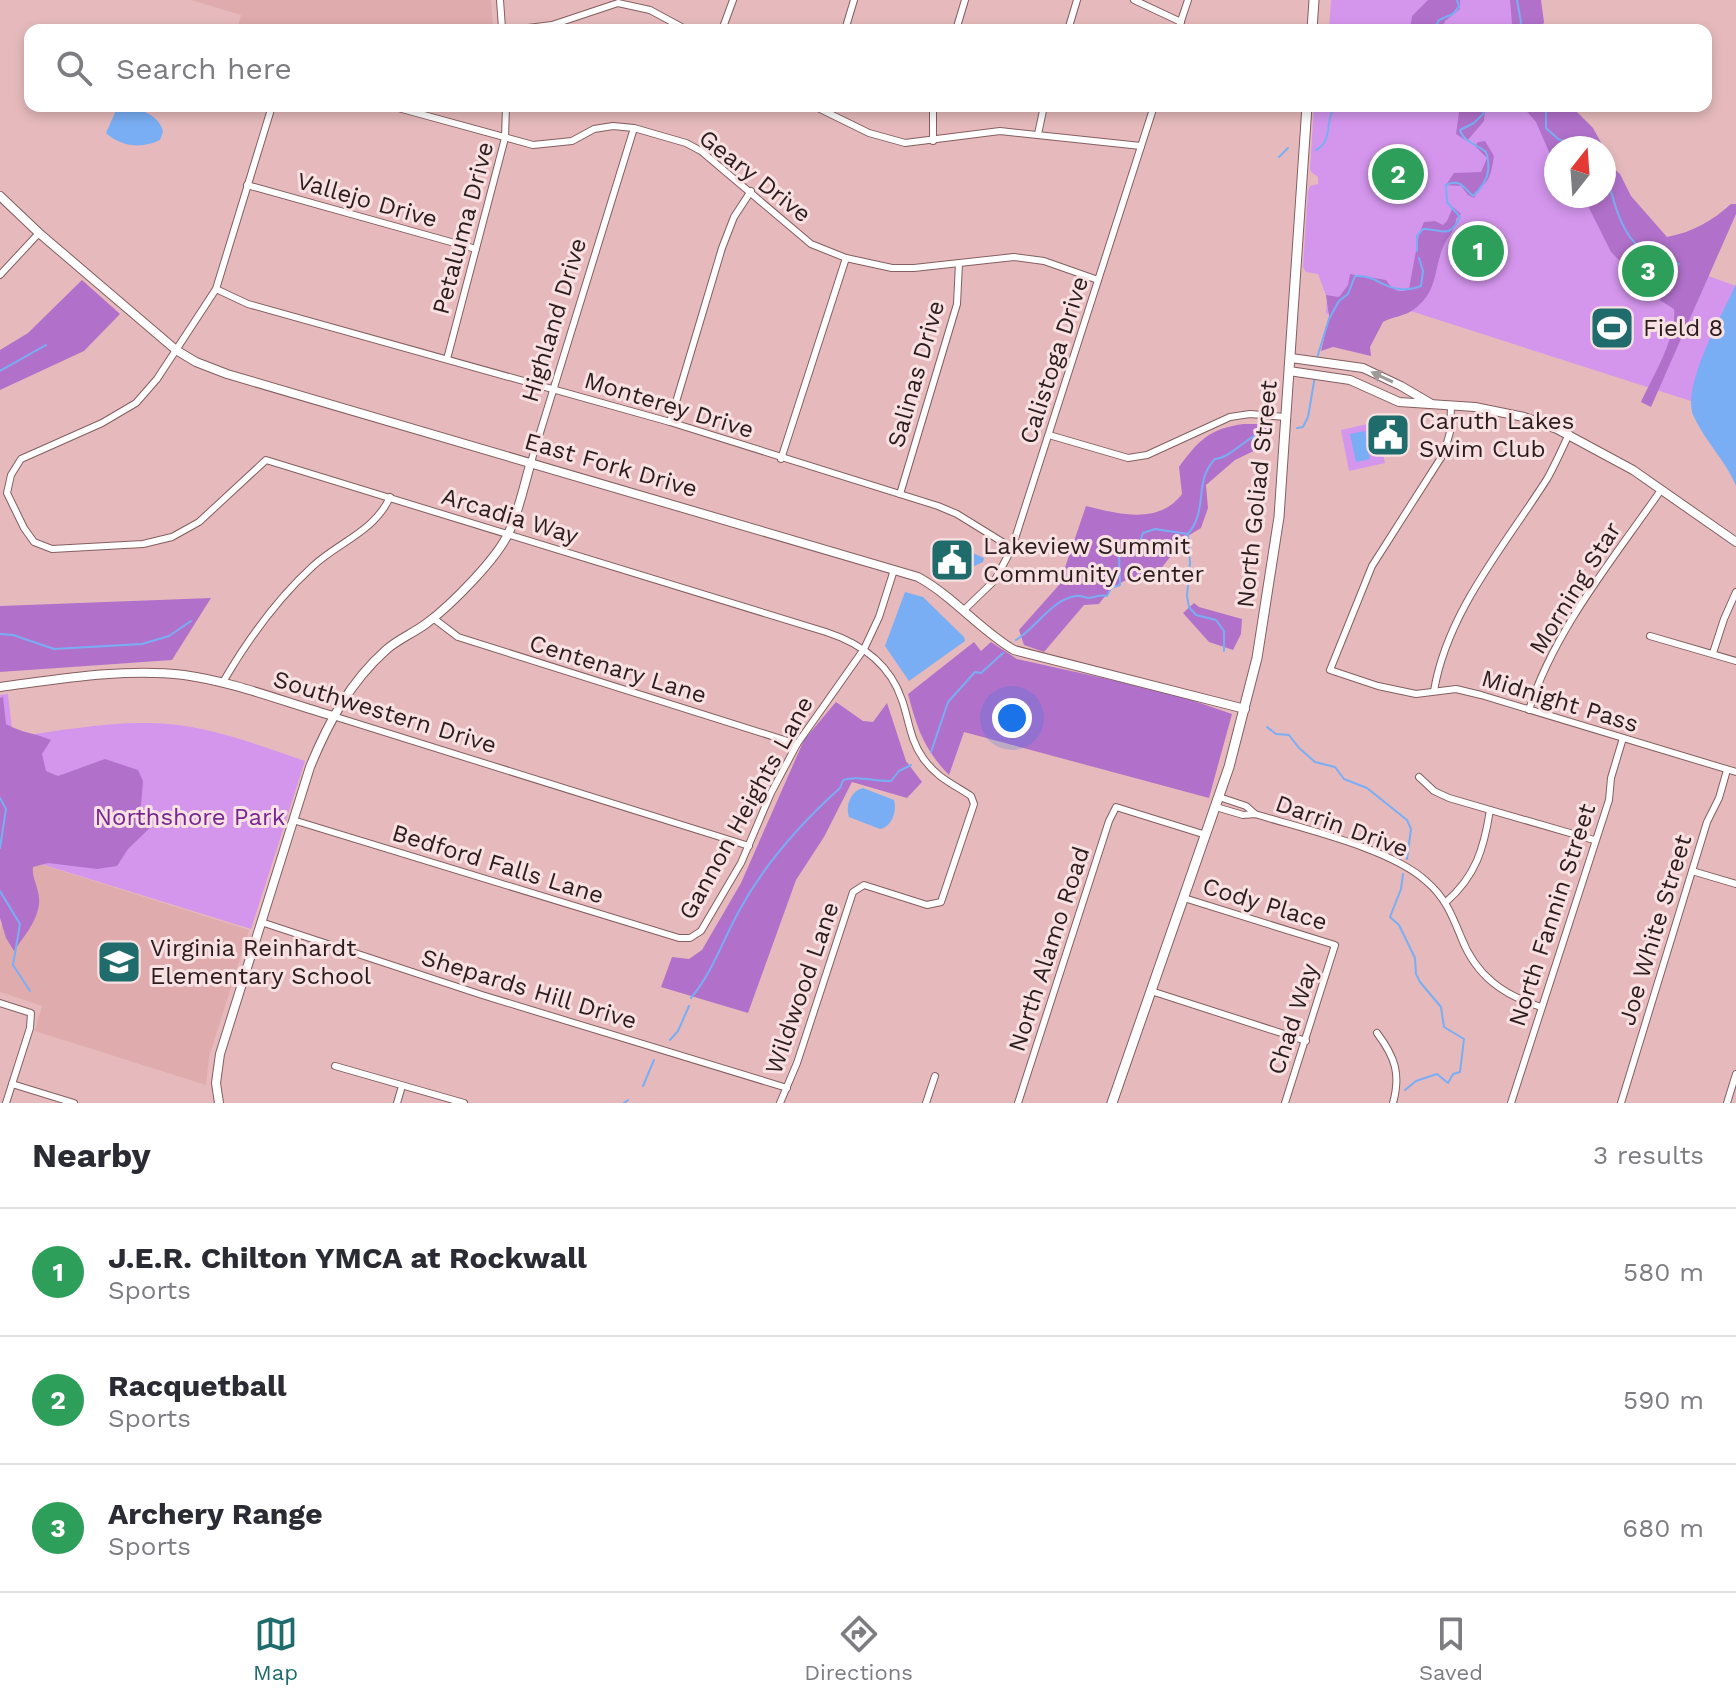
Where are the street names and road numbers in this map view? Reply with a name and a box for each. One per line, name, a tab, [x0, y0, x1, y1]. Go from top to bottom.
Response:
street label: Geary Drive	[693, 124, 817, 228]
street label: Petaluma Drive	[427, 139, 499, 317]
street label: Vallejo Drive	[294, 167, 440, 233]
street label: Highland Drive	[516, 234, 592, 406]
street label: Calistoga Drive	[1014, 273, 1094, 447]
street label: Salinas Drive	[882, 297, 950, 451]
street label: Monterey Drive	[581, 366, 757, 444]
street label: North Goliad Street	[1231, 379, 1283, 609]
street label: East Fork Drive	[521, 427, 701, 503]
street label: Arcadia Way	[438, 482, 582, 550]
street label: Morning Star	[1523, 517, 1627, 659]
street label: Centenary Lane	[526, 629, 710, 709]
street label: Midnight Pass	[1478, 664, 1642, 738]
street label: Southwestern Drive	[270, 665, 500, 759]
street label: Gannon Heights Lane	[673, 692, 819, 924]
street label: Darrin Drive	[1272, 789, 1412, 863]
street label: North Fannin Street	[1503, 800, 1601, 1030]
street label: Bedford Falls Lane	[389, 818, 607, 910]
street label: Joe White Street	[1613, 831, 1697, 1029]
street label: North Alamo Road	[1003, 843, 1095, 1055]
street label: Cody Place	[1199, 872, 1331, 936]
street label: Wildwood Lane	[759, 898, 845, 1078]
street label: Shepards Hill Drive	[418, 943, 640, 1035]
street label: Chad Way	[1262, 959, 1324, 1078]

